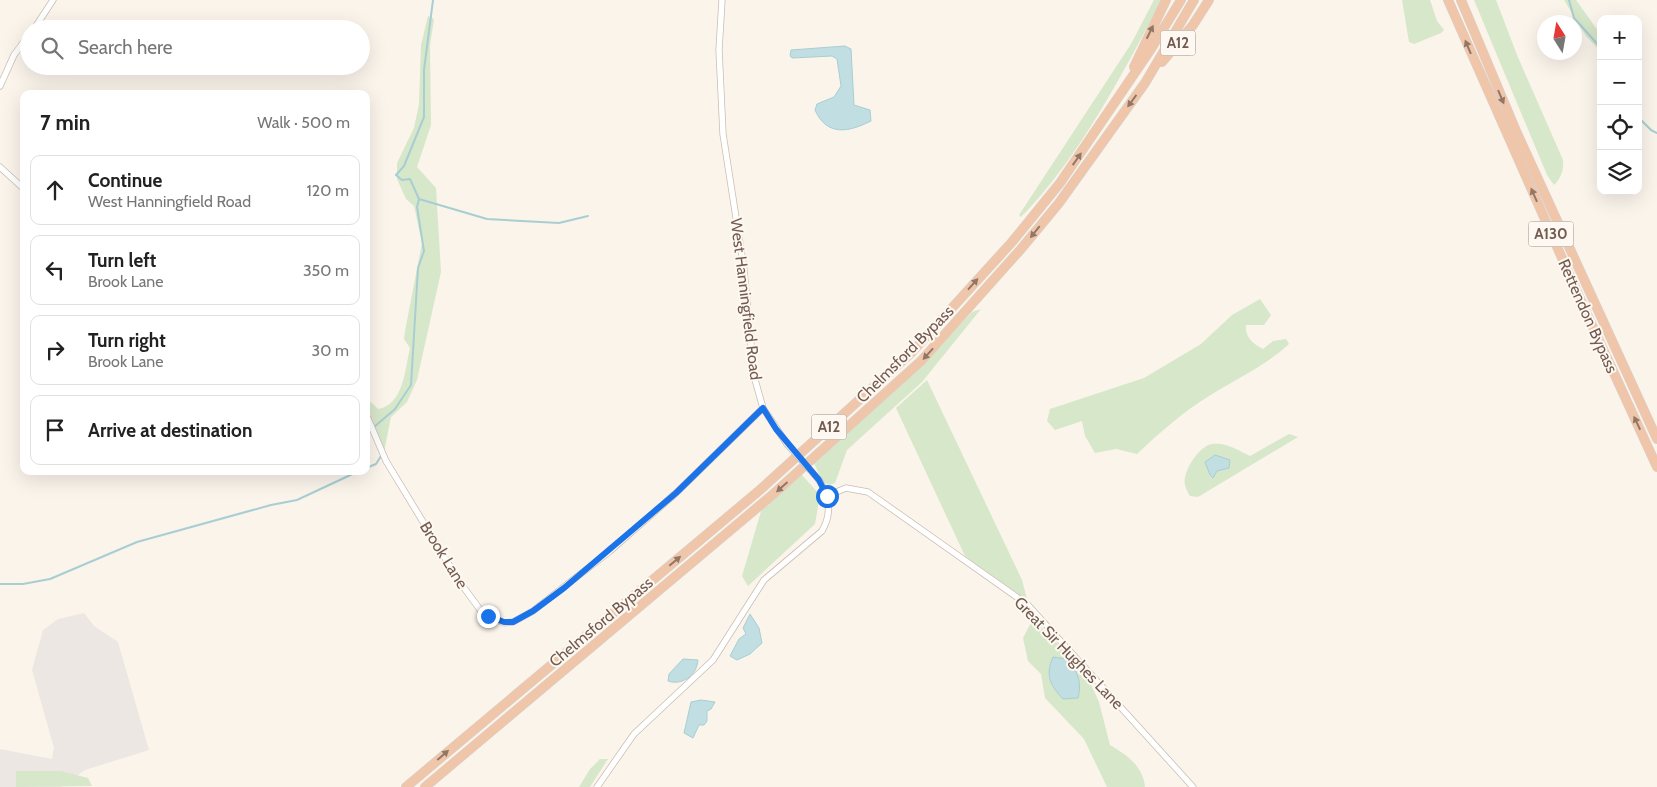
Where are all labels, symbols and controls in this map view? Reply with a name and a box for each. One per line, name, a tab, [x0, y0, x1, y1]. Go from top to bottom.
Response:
north arrow	[1537, 15, 1582, 60]
map controls	[1597, 15, 1642, 195]
button: +	[1597, 15, 1642, 60]
search box	[20, 20, 370, 75]
one-way arrow	[1146, 25, 1154, 40]
road number: A12	[1160, 30, 1196, 56]
icon: search	[38, 34, 66, 62]
text: Search here	[78, 36, 172, 59]
one-way arrow	[1463, 40, 1471, 54]
button: −	[1597, 60, 1642, 105]
one-way arrow	[1497, 90, 1505, 104]
one-way arrow	[1126, 94, 1137, 107]
button: locate	[1597, 105, 1642, 150]
text: 7 min	[40, 110, 90, 135]
text: Walk · 500 m	[257, 113, 350, 132]
button: layers	[1597, 150, 1642, 195]
one-way arrow	[1071, 153, 1082, 166]
text: Continue	[88, 169, 162, 192]
icon: ahead	[41, 176, 69, 204]
text: 120 m	[307, 181, 349, 200]
one-way arrow	[1529, 188, 1537, 202]
text: West Hanningfield Road	[88, 192, 251, 211]
street label: West Hanningfield Road	[727, 217, 765, 381]
road number: A130	[1528, 222, 1574, 246]
one-way arrow	[1030, 225, 1041, 238]
text: Turn left	[88, 249, 156, 272]
icon: left	[41, 256, 69, 284]
street label: Rettendon Bypass	[1554, 256, 1622, 376]
text: 350 m	[303, 261, 349, 280]
text: Brook Lane	[88, 272, 164, 291]
one-way arrow	[967, 279, 979, 291]
street label: Chelmsford Bypass	[852, 301, 958, 407]
text: Turn right	[88, 329, 166, 352]
icon: right	[41, 336, 69, 364]
text: 30 m	[312, 341, 349, 360]
one-way arrow	[923, 348, 934, 360]
text: Brook Lane	[88, 352, 164, 371]
road number: A12	[812, 414, 846, 440]
icon: arrive	[41, 416, 69, 444]
one-way arrow	[1632, 416, 1640, 430]
text: Arrive at destination	[88, 419, 252, 442]
one-way arrow	[775, 481, 788, 492]
route start	[816, 485, 839, 508]
street label: Brook Lane	[416, 518, 472, 592]
one-way arrow	[668, 555, 680, 567]
street label: Chelmsford Bypass	[545, 573, 657, 671]
street label: Great Sir Hughes Lane	[1010, 593, 1128, 713]
route end	[477, 605, 500, 628]
one-way arrow	[436, 750, 449, 761]

